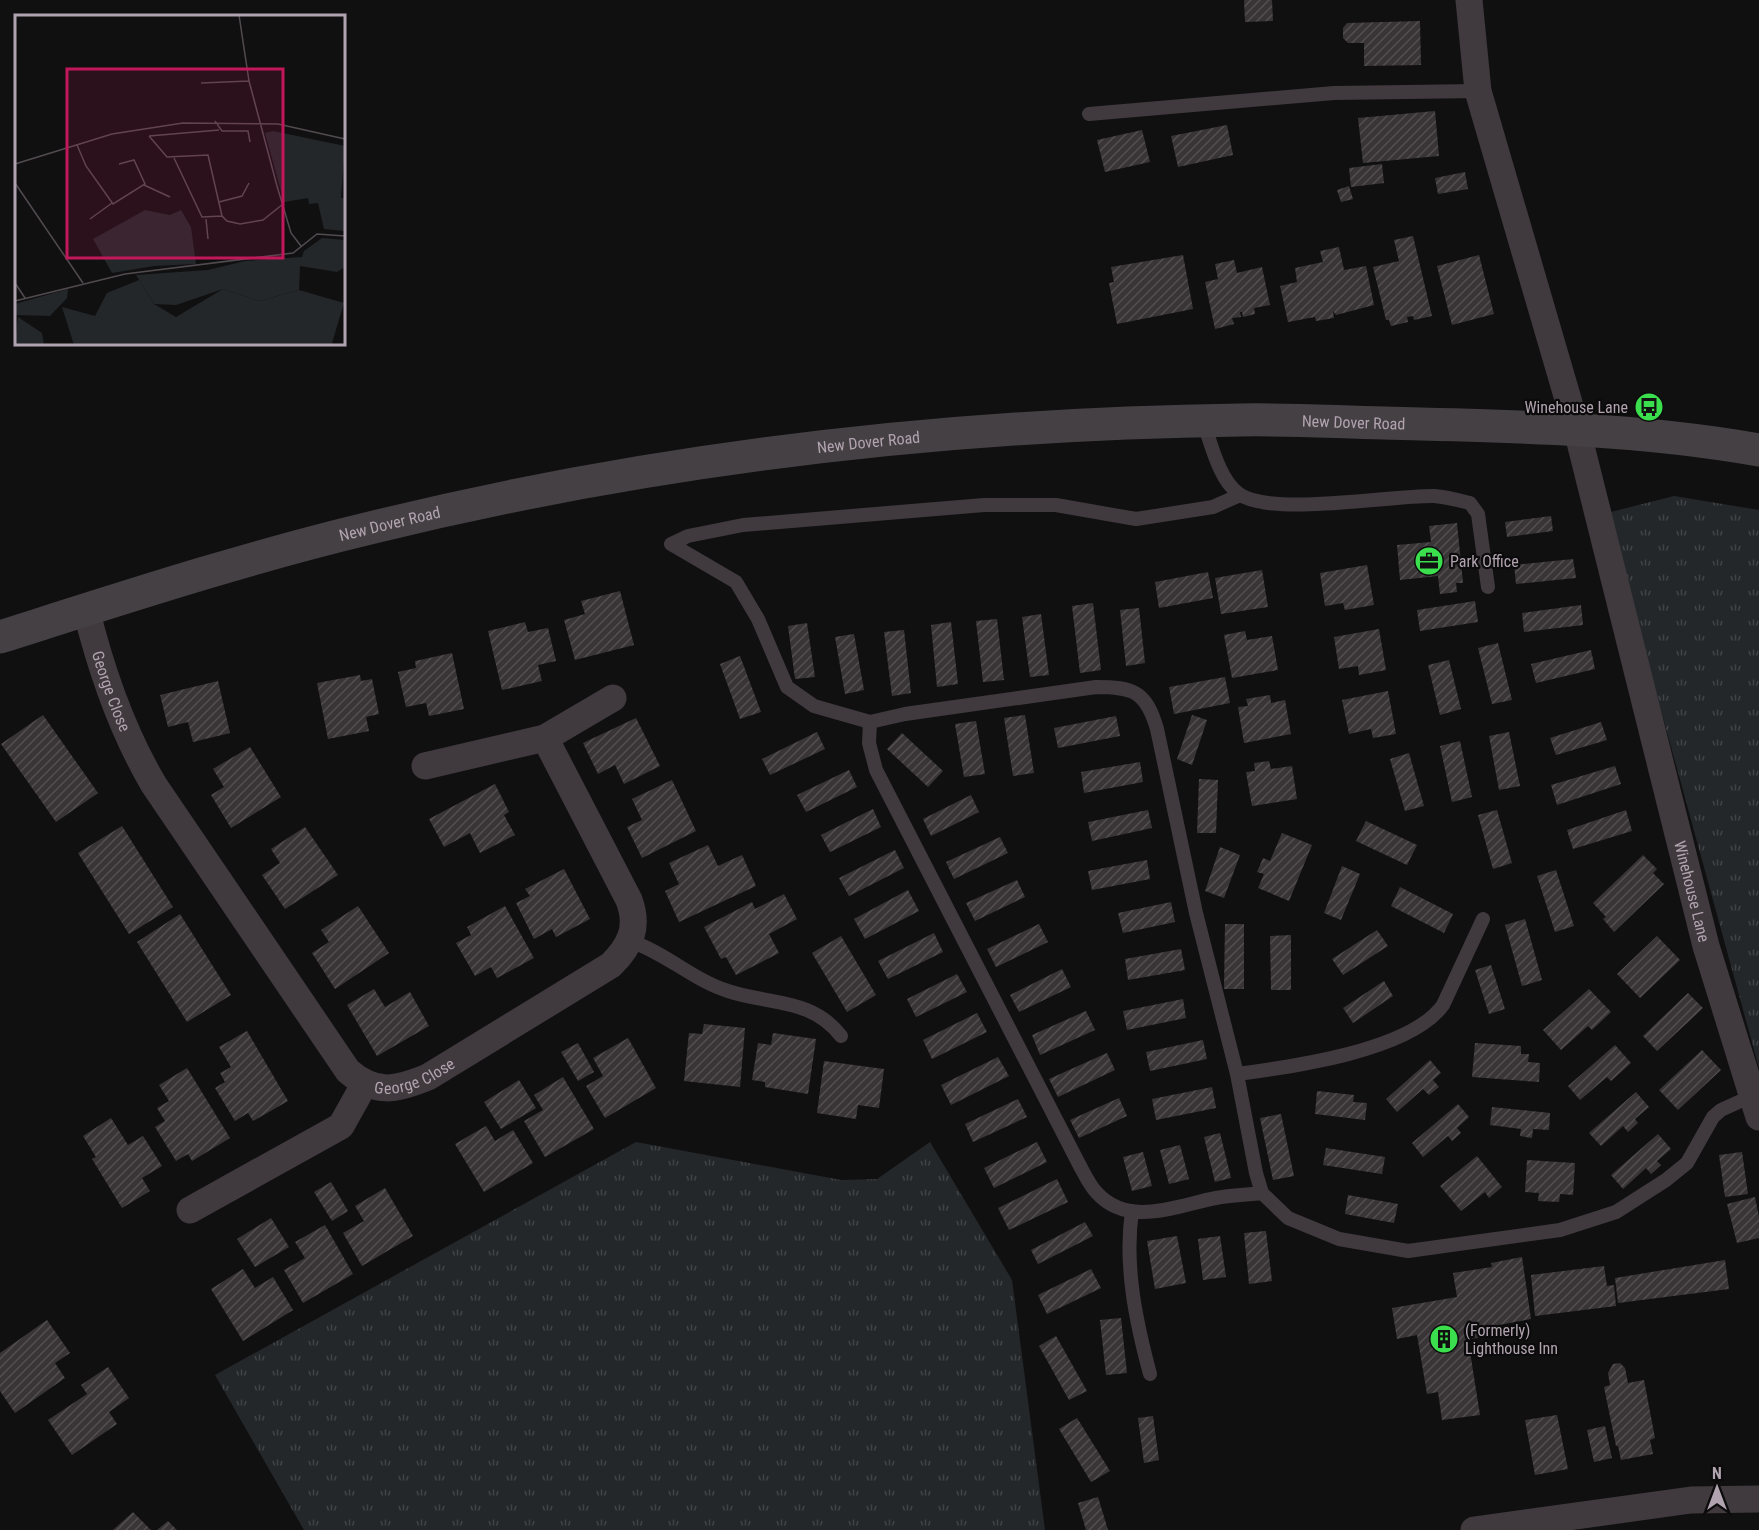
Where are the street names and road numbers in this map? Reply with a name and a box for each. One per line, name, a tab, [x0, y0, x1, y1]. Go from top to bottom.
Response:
street label: New Dover Road	[1302, 411, 1405, 433]
street label: New Dover Road	[816, 427, 921, 457]
street label: New Dover Road	[337, 502, 442, 545]
street label: George Close	[88, 649, 135, 734]
street label: Winehouse Lane	[1671, 839, 1714, 944]
street label: George Close	[373, 1054, 458, 1097]

